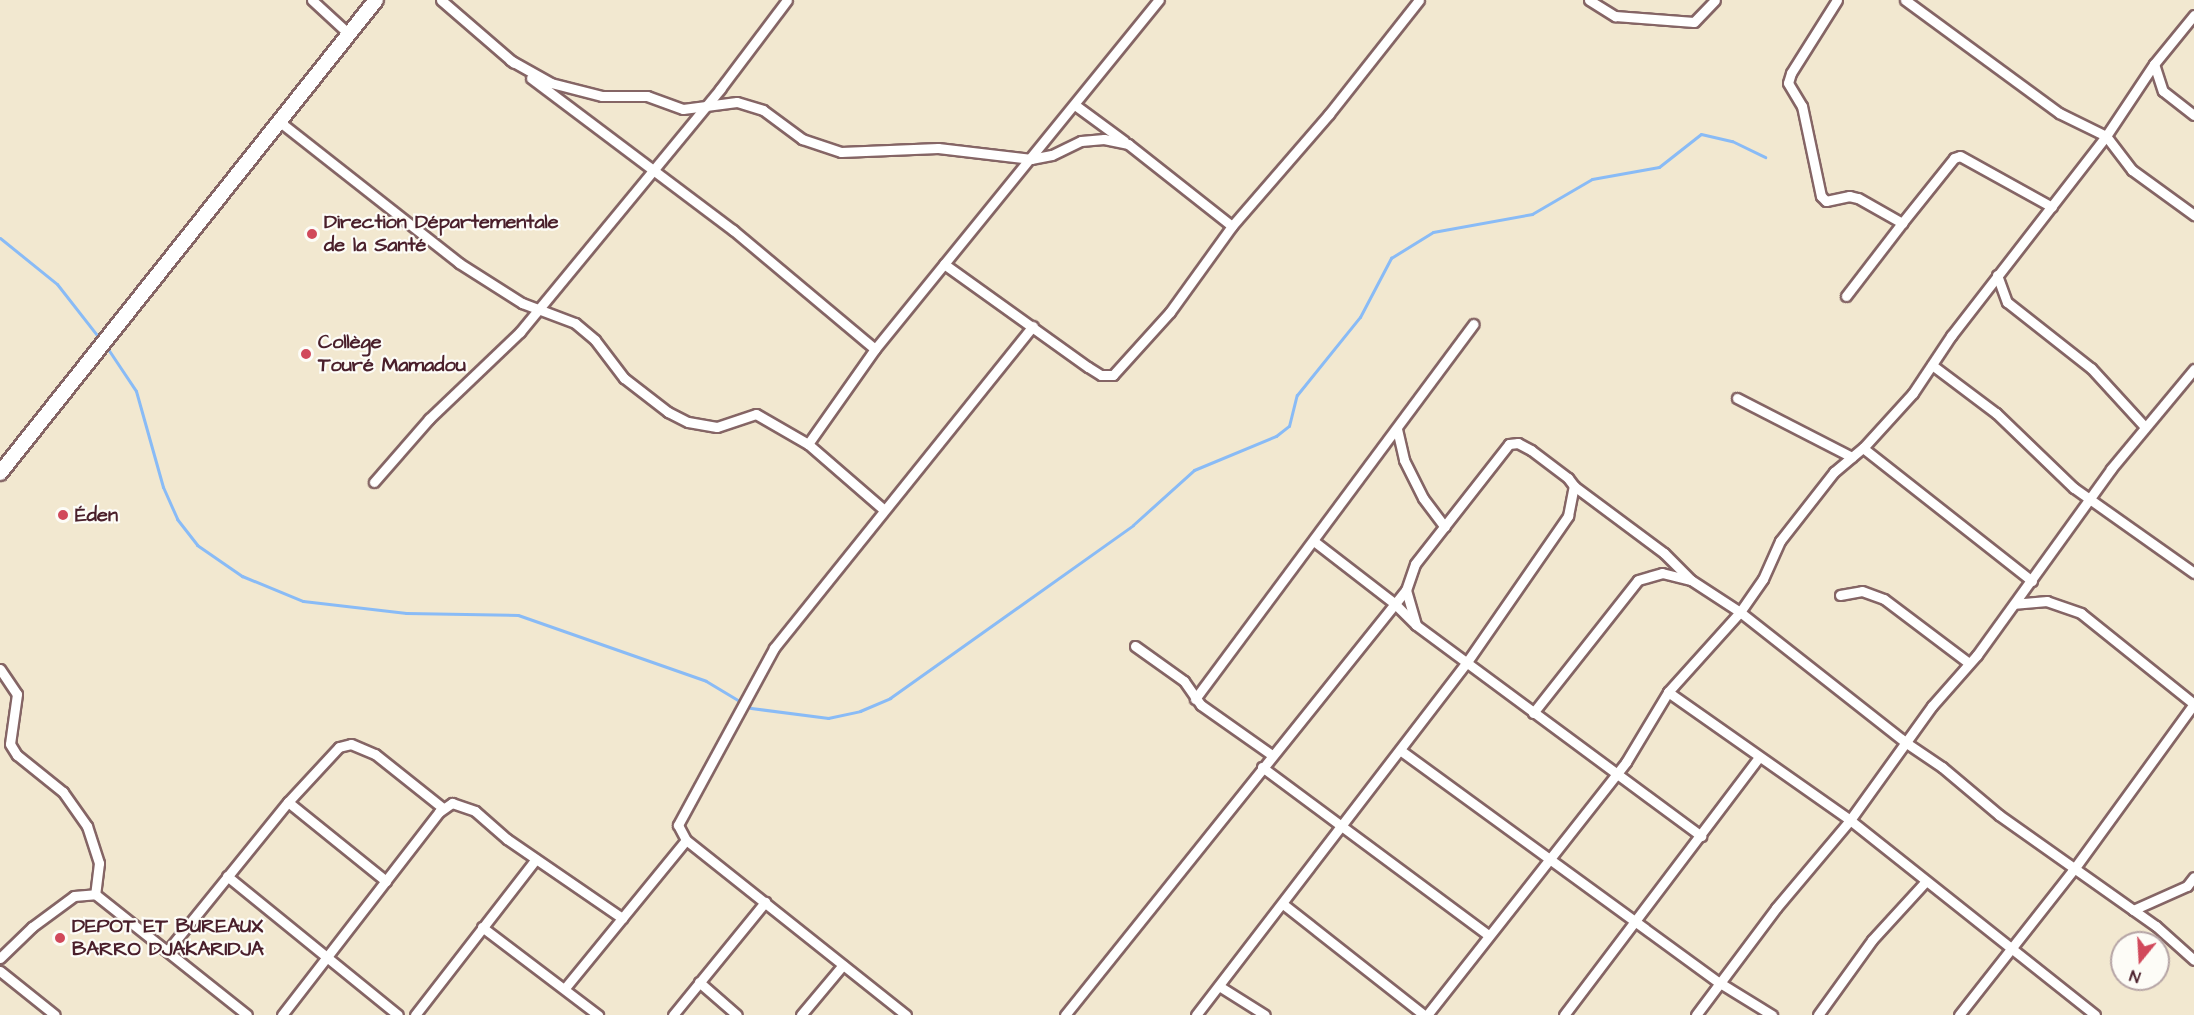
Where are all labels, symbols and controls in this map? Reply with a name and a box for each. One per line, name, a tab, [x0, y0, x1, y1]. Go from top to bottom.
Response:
place label: Direction Départementale de la Santé	[324, 210, 559, 257]
marker: Direction Départementale de la Santé	[305, 227, 319, 241]
place label: Collège Touré Mamadou	[318, 330, 466, 377]
marker: Collège Touré Mamadou	[299, 347, 313, 361]
place label: Éden	[75, 503, 118, 527]
marker: Éden	[56, 508, 70, 522]
place label: DEPOT ET BUREAUX BARRO DJAKARIDJA	[72, 915, 264, 962]
marker: DEPOT ET BUREAUX BARRO DJAKARIDJA	[53, 931, 67, 945]
north arrow	[2110, 931, 2170, 991]
text: N	[2127, 964, 2143, 988]

